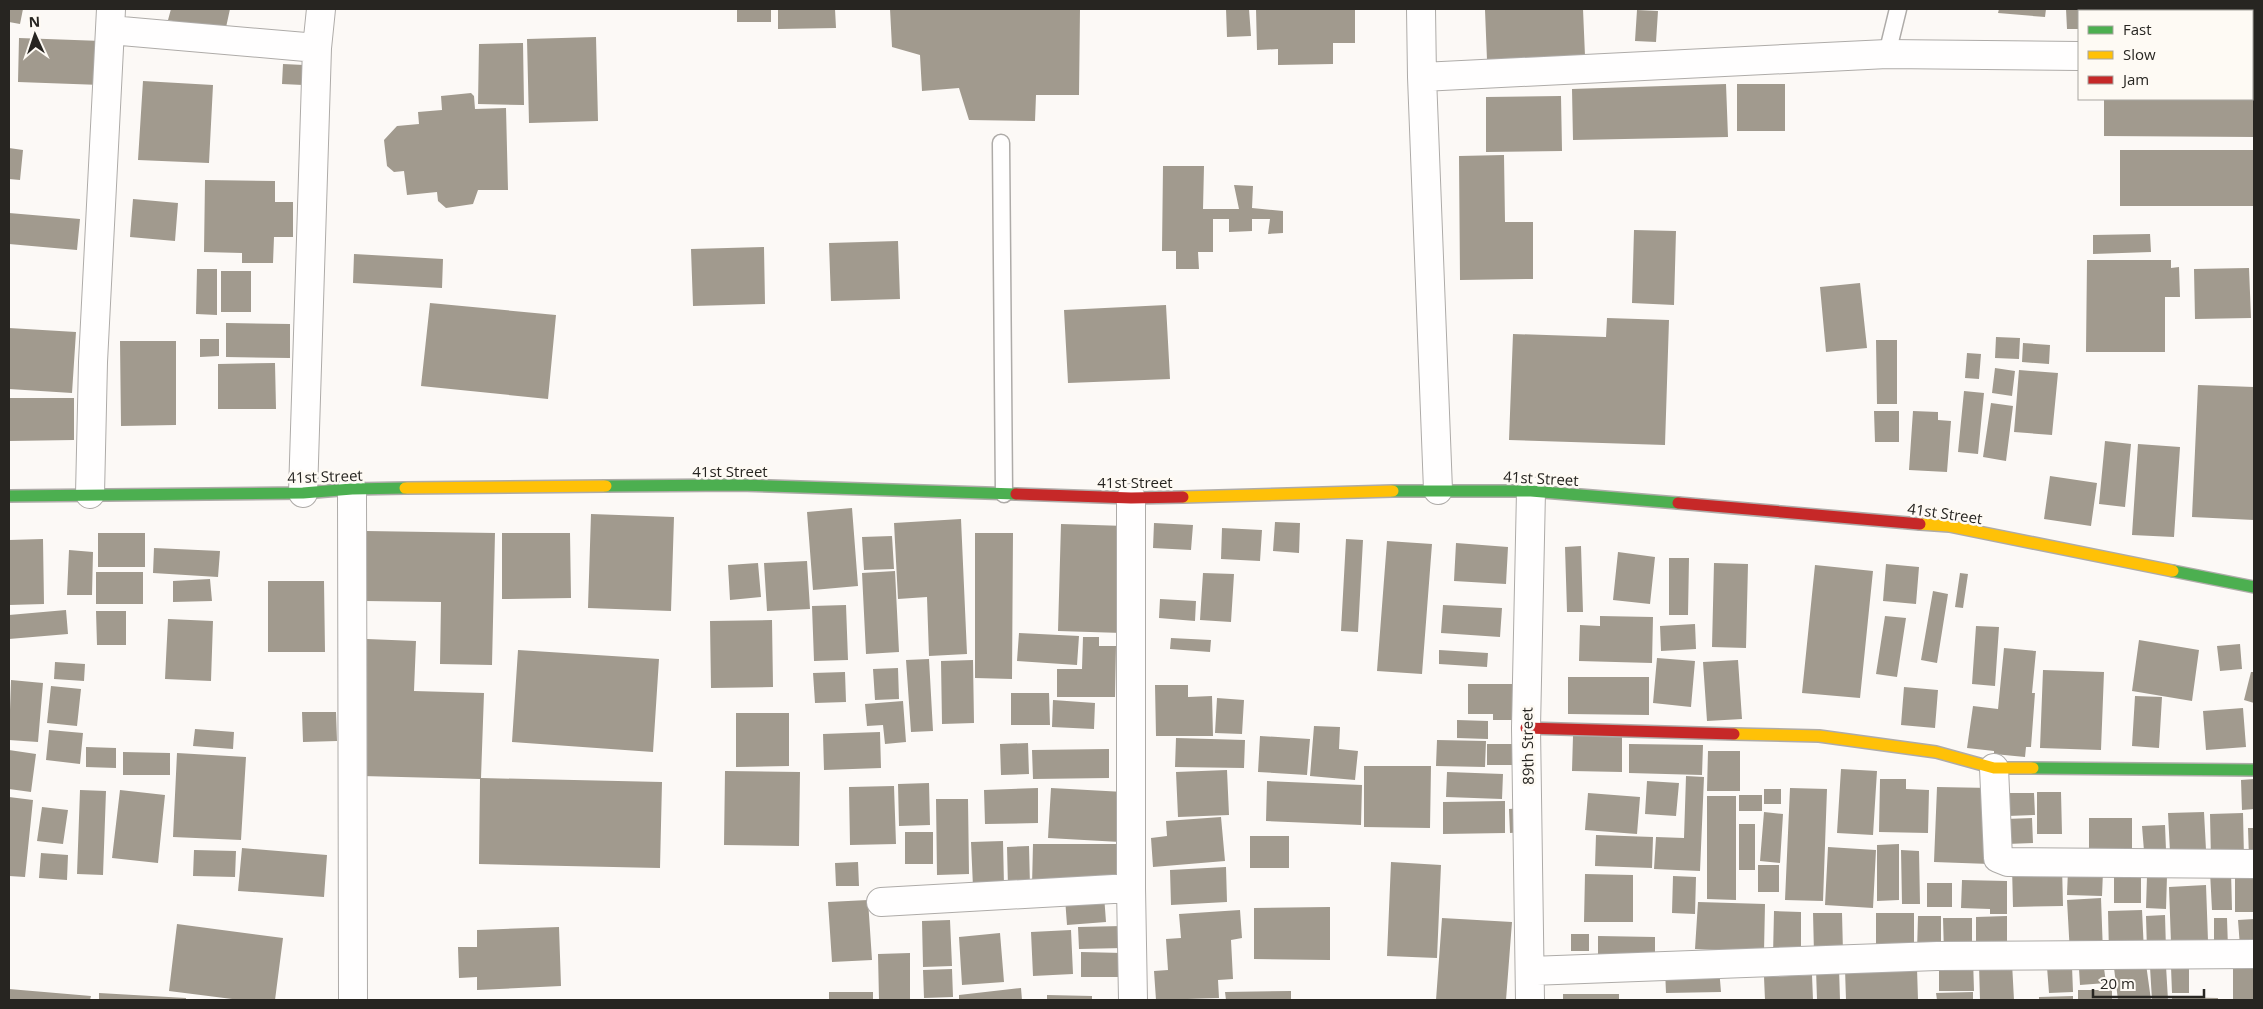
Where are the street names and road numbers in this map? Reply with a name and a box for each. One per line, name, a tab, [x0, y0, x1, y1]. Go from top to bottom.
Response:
street label: 41st Street	[692, 461, 768, 481]
street label: 41st Street	[287, 465, 363, 487]
street label: 41st Street	[1503, 466, 1579, 490]
street label: 41st Street	[1097, 472, 1173, 492]
street label: 41st Street	[1906, 498, 1984, 528]
street label: 89th Street	[1516, 707, 1538, 785]

